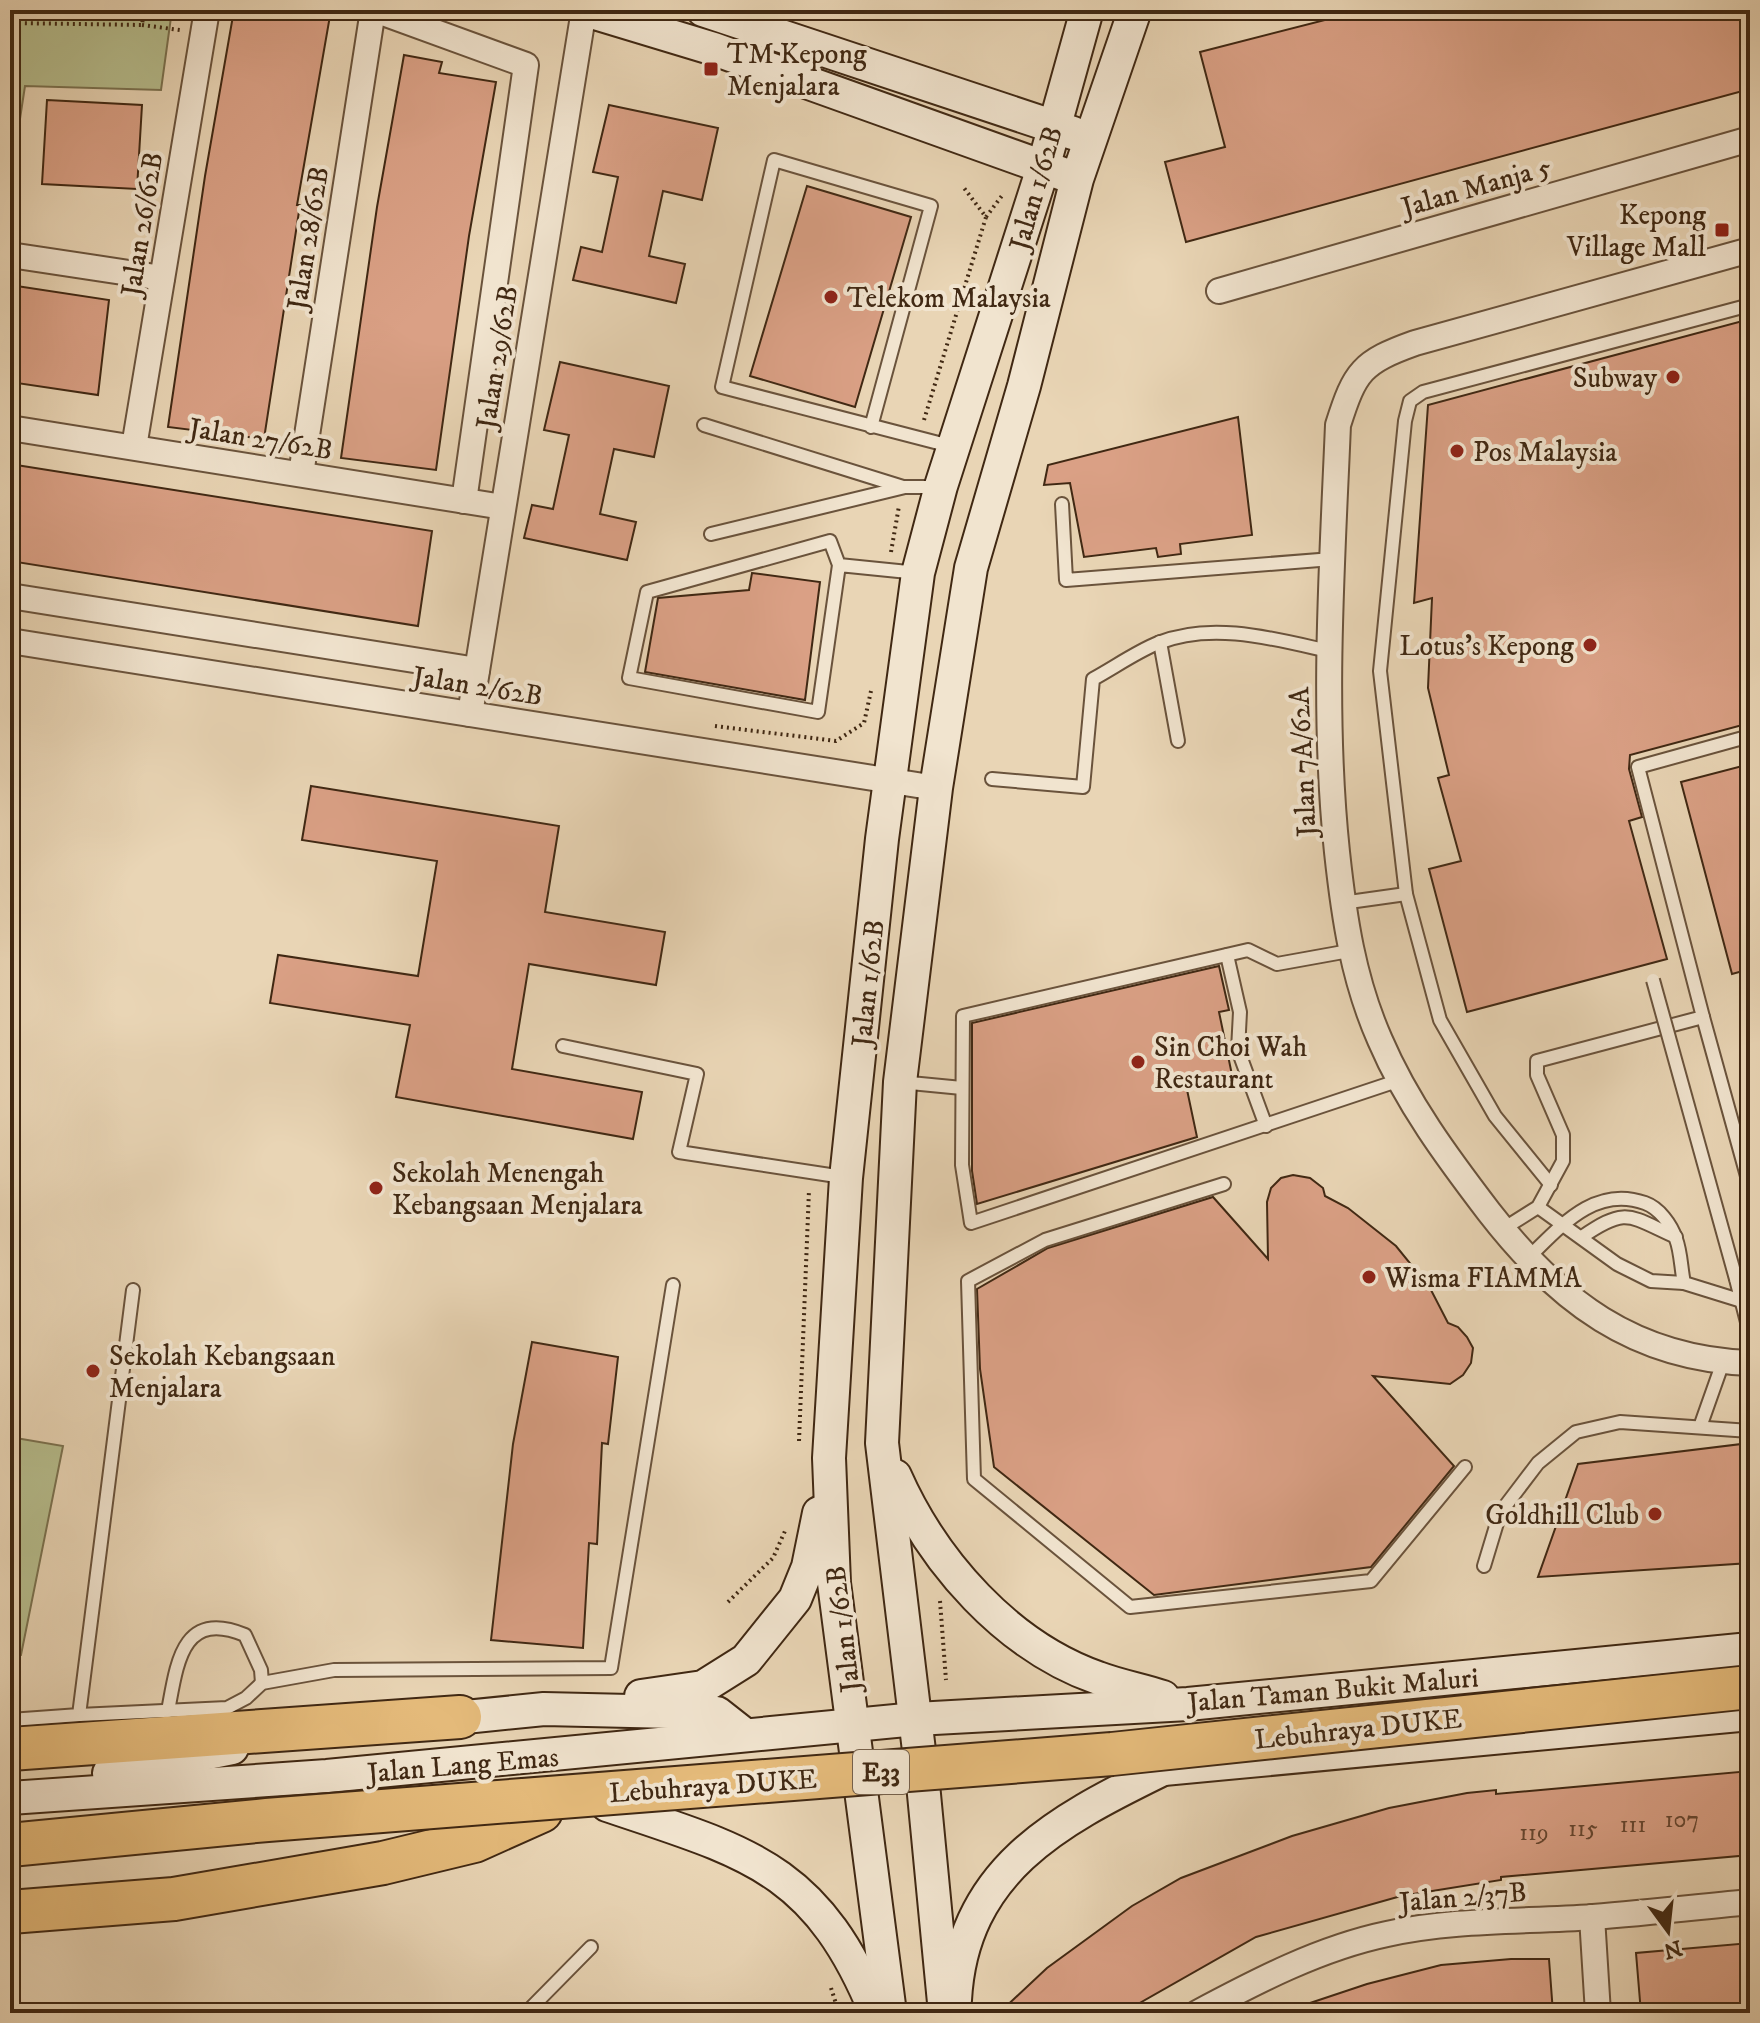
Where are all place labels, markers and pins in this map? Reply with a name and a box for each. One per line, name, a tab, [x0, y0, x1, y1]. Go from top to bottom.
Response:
place label: TM Kepong Menjalara	[727, 37, 867, 104]
marker: TM Kepong Menjalara	[702, 60, 720, 78]
place label: Kepong Village Mall	[1566, 198, 1707, 265]
marker: Kepong Village Mall	[1713, 221, 1731, 239]
place label: Telekom Malaysia	[847, 281, 1051, 316]
marker: Telekom Malaysia	[822, 288, 840, 306]
place label: Subway	[1573, 361, 1658, 396]
marker: Subway	[1664, 368, 1682, 386]
place label: Pos Malaysia	[1473, 435, 1617, 470]
marker: Pos Malaysia	[1448, 442, 1466, 460]
place label: Lotus's Kepong	[1399, 629, 1574, 664]
marker: Lotus's Kepong	[1581, 636, 1599, 654]
place label: Sin Choi Wah Restaurant	[1154, 1030, 1307, 1097]
marker: Sin Choi Wah Restaurant	[1129, 1053, 1147, 1071]
place label: Sekolah Menengah Kebangsaan Menjalara	[392, 1156, 643, 1223]
marker: Sekolah Menengah Kebangsaan Menjalara	[367, 1179, 385, 1197]
place label: Wisma FIAMMA	[1384, 1261, 1583, 1296]
marker: Wisma FIAMMA	[1360, 1268, 1378, 1286]
place label: Sekolah Kebangsaan Menjalara	[109, 1339, 336, 1406]
marker: Sekolah Kebangsaan Menjalara	[84, 1362, 102, 1380]
place label: Goldhill Club	[1485, 1498, 1639, 1533]
marker: Goldhill Club	[1646, 1505, 1664, 1523]

